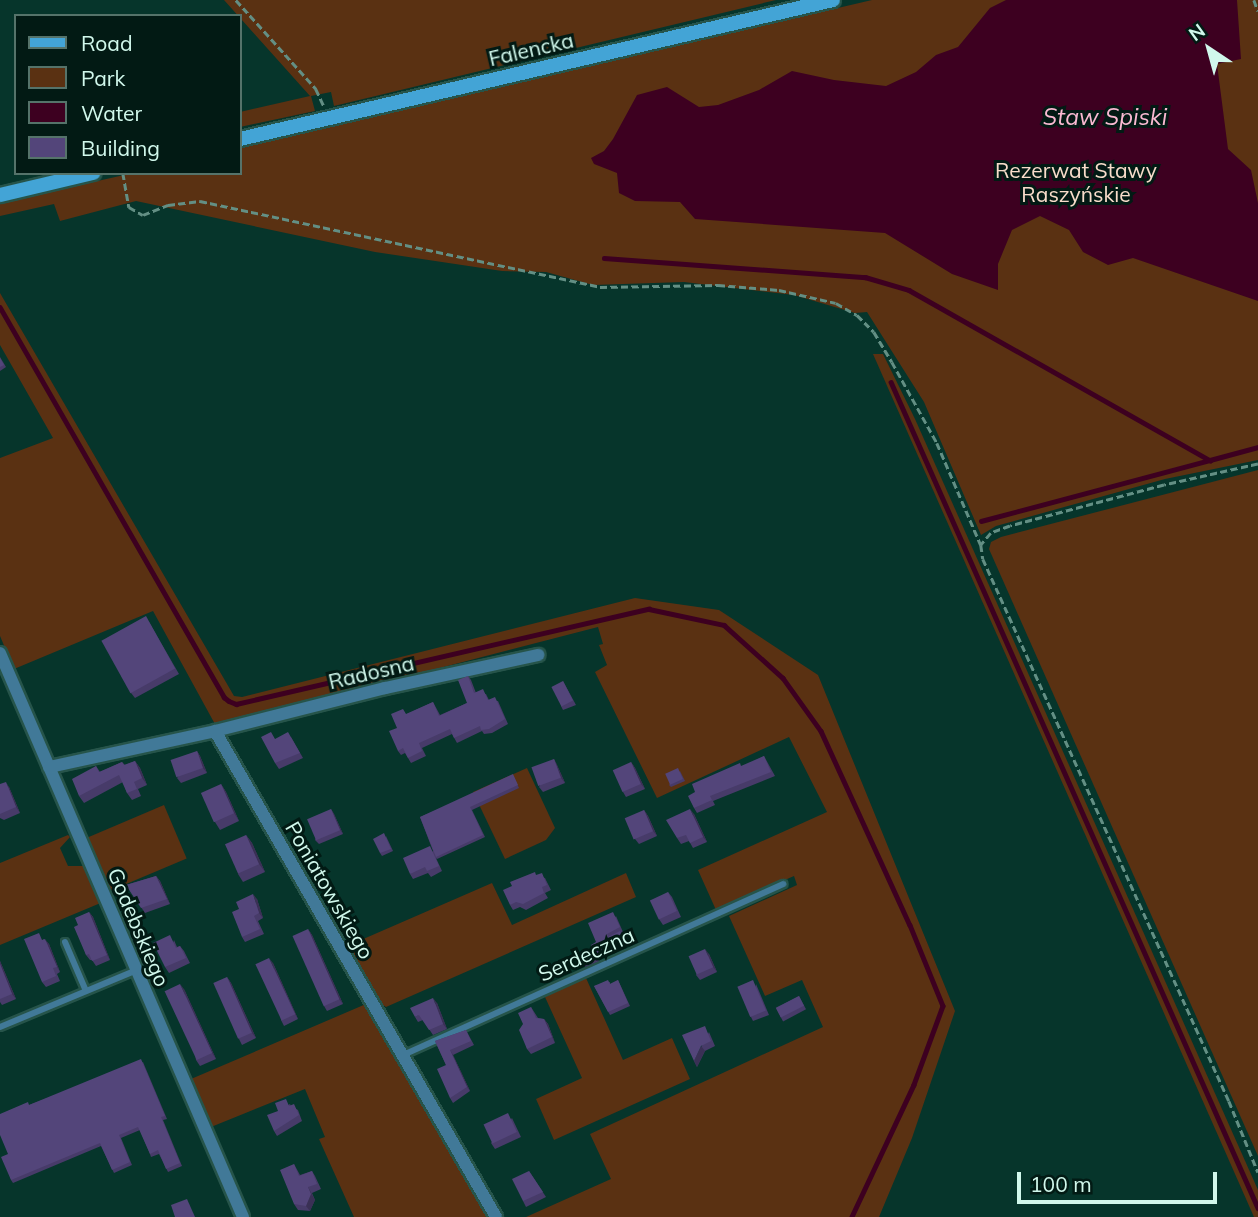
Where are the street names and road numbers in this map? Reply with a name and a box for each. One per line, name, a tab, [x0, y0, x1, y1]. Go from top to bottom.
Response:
street label: Falencka	[486, 27, 576, 71]
street label: Radosna	[326, 650, 416, 694]
street label: Poniatowskiego	[280, 817, 380, 963]
street label: Godebskiego	[103, 864, 175, 990]
street label: Serdeczna	[534, 922, 638, 986]

